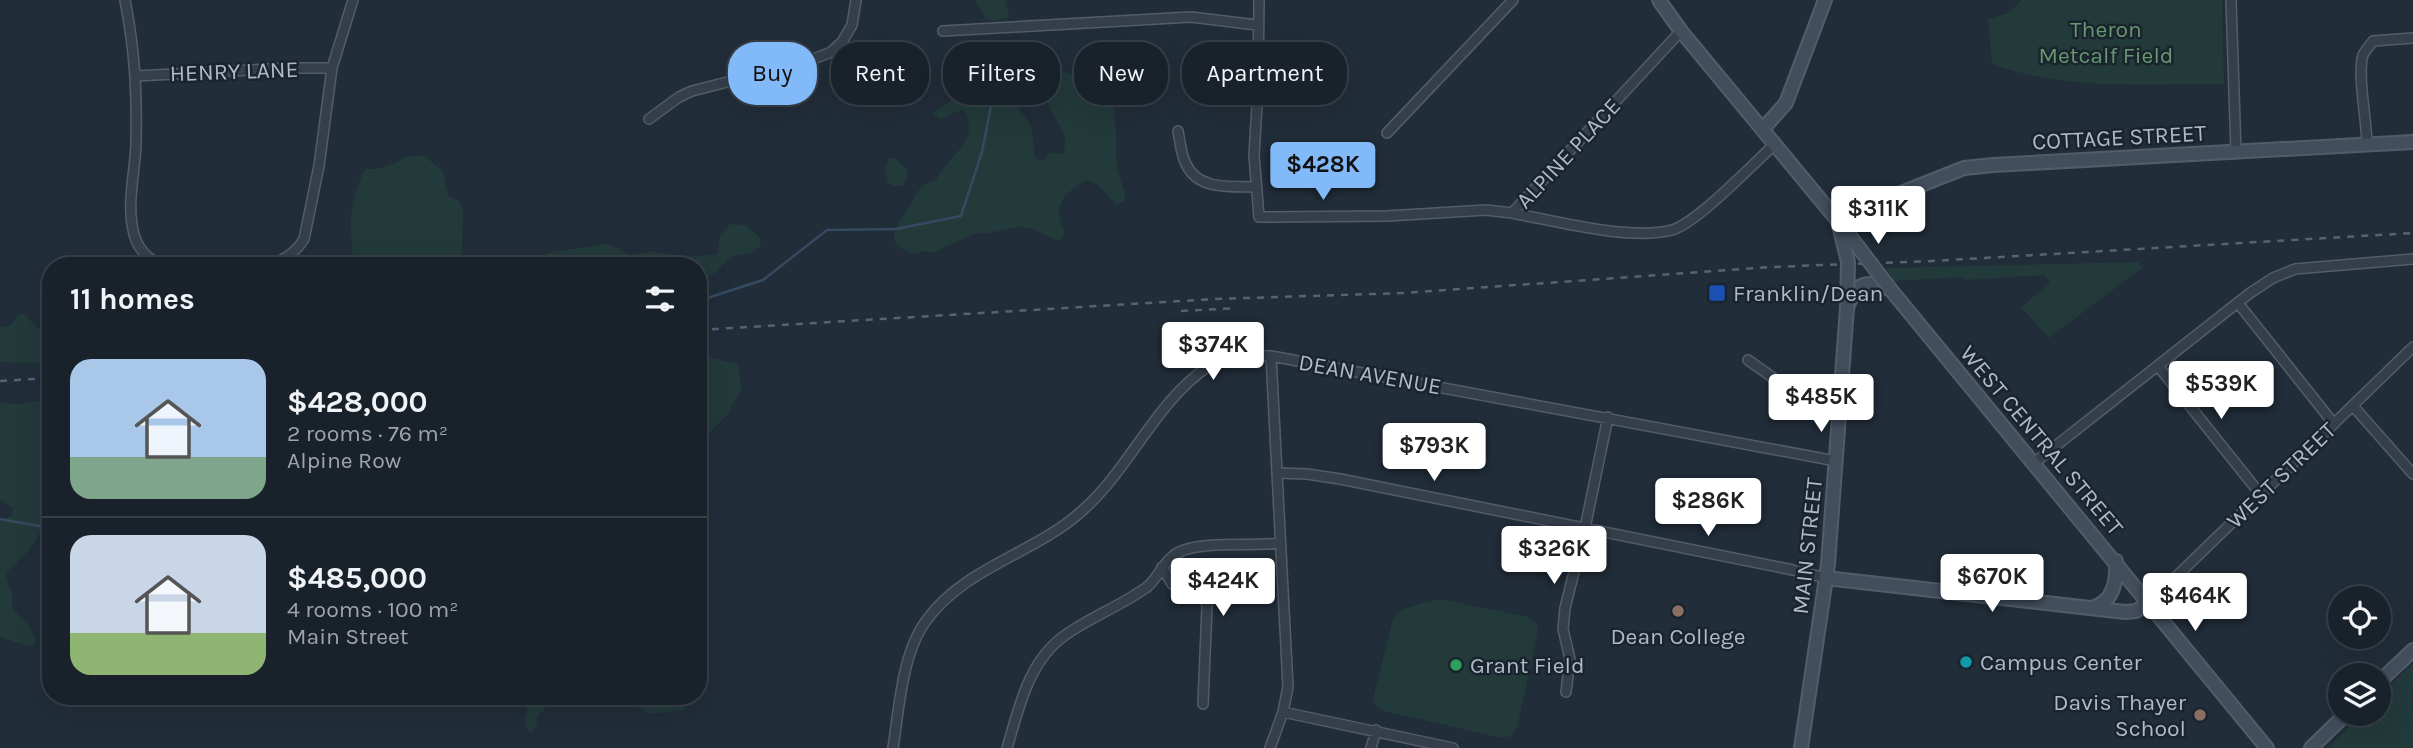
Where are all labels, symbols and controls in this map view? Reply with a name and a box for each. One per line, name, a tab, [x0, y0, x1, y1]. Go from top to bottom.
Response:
park label: Theron Metcalf Field	[2038, 16, 2174, 69]
chip: Buy	[728, 42, 817, 105]
chip: Rent	[831, 42, 929, 105]
chip: Filters	[943, 42, 1060, 105]
chip: New	[1074, 42, 1168, 105]
chip: Apartment	[1182, 42, 1347, 105]
street label: HENRY LANE	[169, 56, 299, 87]
street label: ALPINE PLACE	[1510, 93, 1626, 214]
street label: COTTAGE STREET	[2031, 119, 2207, 156]
pin: $428K	[1274, 142, 1372, 202]
text: $428K	[1286, 151, 1360, 178]
pin: $311K	[1829, 187, 1927, 246]
text: $311K	[1847, 195, 1909, 222]
icon: filters	[641, 280, 679, 318]
place label: Franklin/Dean	[1733, 280, 1884, 307]
text: 11 homes	[70, 281, 195, 317]
marker: Franklin/Dean	[1707, 283, 1727, 303]
pin: $374K	[1164, 322, 1262, 382]
text: $374K	[1178, 331, 1248, 358]
street label: WEST CENTRAL STREET	[1954, 340, 2129, 541]
street label: DEAN AVENUE	[1296, 349, 1443, 400]
pin: $539K	[2172, 362, 2270, 421]
text: $539K	[2185, 370, 2257, 397]
pin: $485K	[1772, 374, 1870, 434]
text: $485K	[1785, 383, 1857, 410]
text: $428,000	[287, 384, 428, 420]
icon: home	[126, 387, 210, 471]
street label: WEST STREET	[2221, 416, 2342, 534]
text: 2 rooms · 76 m²	[287, 420, 448, 447]
pin: $793K	[1385, 424, 1483, 483]
text: $793K	[1399, 432, 1469, 459]
text: Alpine Row	[287, 447, 401, 474]
street label: MAIN STREET	[1787, 476, 1828, 616]
pin: $286K	[1659, 478, 1757, 538]
text: $286K	[1671, 487, 1745, 514]
pin: $326K	[1505, 526, 1603, 586]
text: $326K	[1517, 535, 1591, 562]
pin: $670K	[1943, 554, 2041, 614]
pin: $424K	[1174, 558, 1272, 618]
text: $485,000	[287, 560, 427, 596]
icon: home	[126, 563, 210, 647]
text: $670K	[1957, 563, 2027, 590]
text: $424K	[1187, 567, 1259, 594]
pin: $464K	[2146, 574, 2244, 633]
text: $464K	[2159, 582, 2231, 609]
map controls	[2328, 586, 2391, 726]
button: locate	[2328, 586, 2391, 649]
text: 4 rooms · 100 m²	[287, 596, 459, 623]
marker: Dean College	[1670, 603, 1686, 619]
text: Main Street	[287, 623, 408, 650]
place label: Dean College	[1610, 623, 1746, 650]
place label: Campus Center	[1980, 649, 2142, 676]
place label: Grant Field	[1470, 652, 1585, 679]
marker: Campus Center	[1958, 654, 1974, 670]
marker: Grant Field	[1448, 657, 1464, 673]
button: layers	[2328, 663, 2391, 726]
place label: Davis Thayer School	[2053, 689, 2187, 742]
marker: Davis Thayer School	[2192, 707, 2208, 723]

